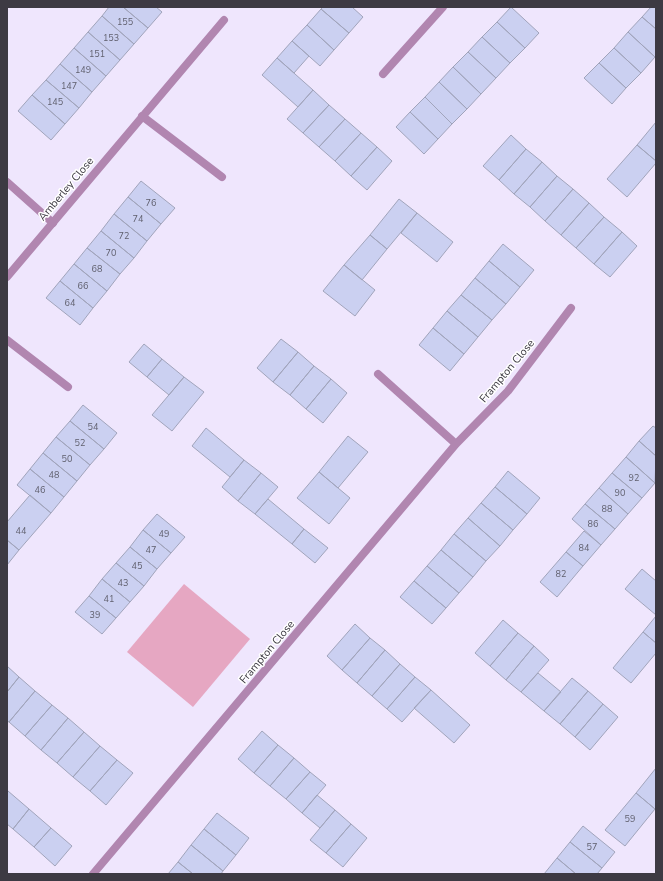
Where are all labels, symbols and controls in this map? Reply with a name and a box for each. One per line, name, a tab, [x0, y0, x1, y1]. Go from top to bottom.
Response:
house number: 155	[117, 16, 133, 28]
house number: 153	[103, 32, 119, 44]
house number: 151	[89, 48, 105, 60]
house number: 149	[75, 64, 91, 76]
house number: 147	[61, 80, 77, 92]
house number: 145	[47, 96, 63, 108]
street label: Amberley Close	[35, 154, 97, 224]
house number: 76	[146, 197, 156, 209]
house number: 74	[133, 213, 144, 225]
house number: 72	[119, 230, 129, 242]
house number: 70	[106, 247, 116, 259]
house number: 68	[92, 263, 102, 275]
house number: 66	[78, 280, 88, 292]
house number: 64	[65, 297, 76, 309]
street label: Frampton Close	[476, 336, 538, 406]
house number: 54	[88, 421, 99, 433]
house number: 52	[75, 437, 85, 449]
house number: 50	[62, 453, 72, 465]
house number: 48	[49, 469, 59, 481]
house number: 92	[629, 472, 639, 484]
house number: 46	[35, 484, 45, 496]
house number: 90	[615, 487, 625, 499]
house number: 88	[602, 503, 612, 515]
house number: 86	[588, 518, 598, 530]
house number: 44	[16, 525, 27, 537]
house number: 49	[159, 528, 169, 540]
house number: 84	[579, 542, 590, 554]
house number: 47	[146, 544, 156, 556]
house number: 45	[132, 560, 142, 572]
house number: 82	[556, 568, 566, 580]
house number: 43	[118, 577, 128, 589]
house number: 41	[104, 593, 114, 605]
house number: 39	[90, 609, 100, 621]
street label: Frampton Close	[236, 617, 298, 687]
house number: 59	[625, 813, 635, 825]
house number: 57	[587, 841, 597, 853]

